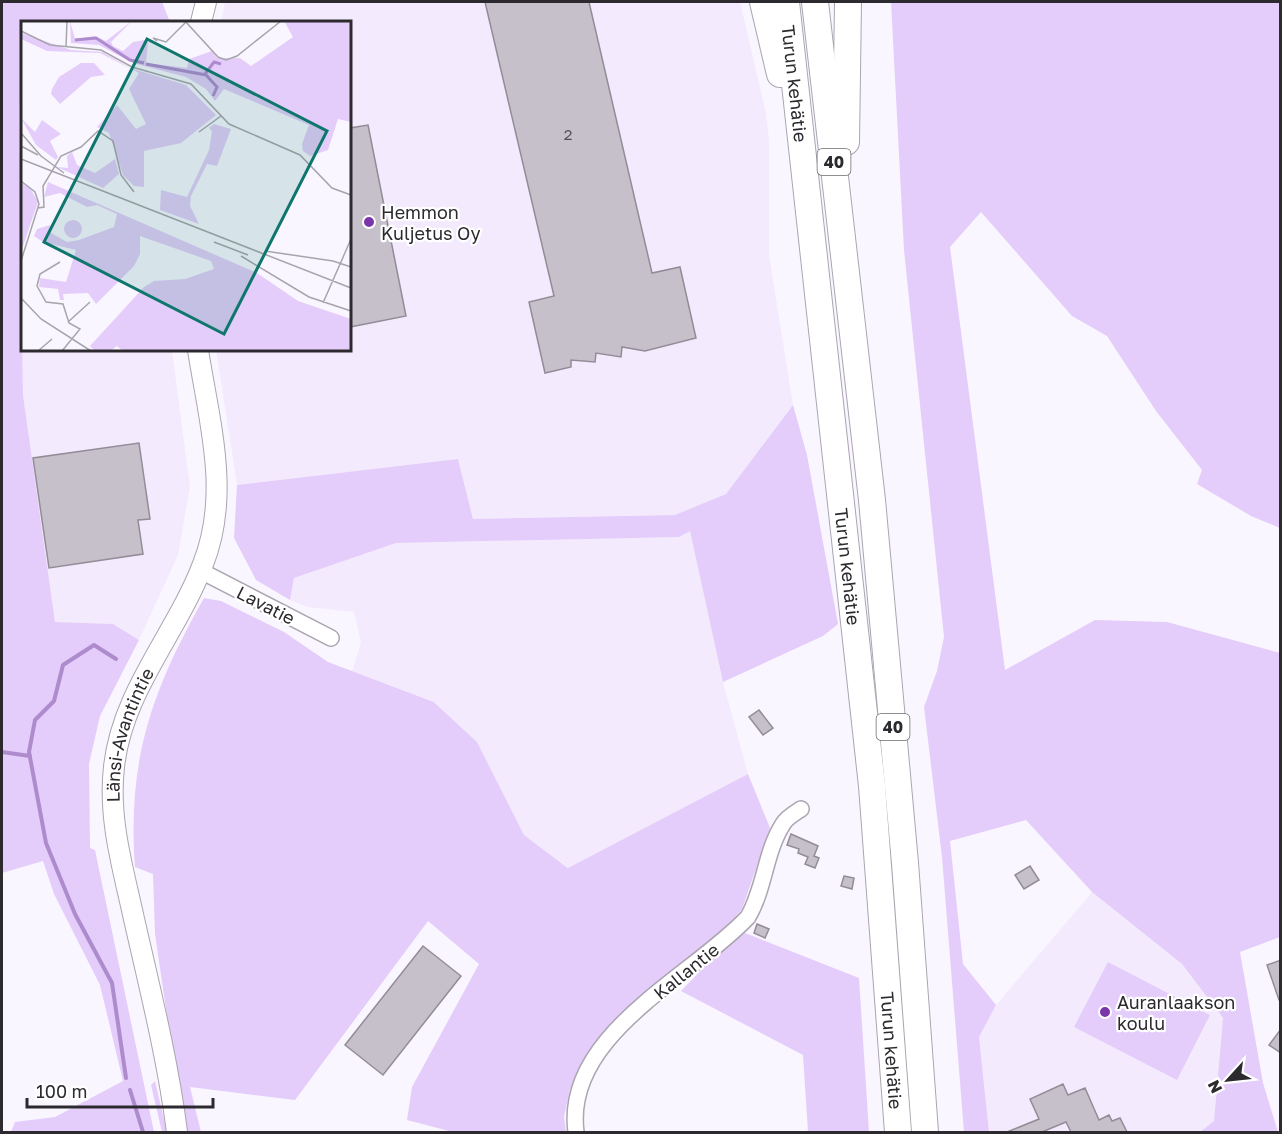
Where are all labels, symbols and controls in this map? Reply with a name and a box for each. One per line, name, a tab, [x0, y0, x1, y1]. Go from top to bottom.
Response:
inset map	[21, 21, 351, 351]
street label: Turun kehätie	[778, 24, 812, 143]
house number: 2	[564, 125, 572, 143]
road number: 40	[818, 149, 850, 175]
place label: Hemmon Kuljetus Oy	[381, 201, 481, 244]
marker: Hemmon Kuljetus Oy	[362, 215, 376, 229]
street label: Turun kehätie	[831, 507, 865, 626]
street label: Lavatie	[233, 581, 299, 629]
street label: Länsi-Avantintie	[102, 664, 158, 803]
road number: 40	[876, 714, 910, 740]
street label: Kallantie	[649, 938, 723, 1004]
street label: Turun kehätie	[876, 991, 907, 1110]
place label: Auranlaakson koulu	[1117, 991, 1235, 1034]
marker: Auranlaakson koulu	[1098, 1005, 1112, 1019]
north arrow	[1198, 1050, 1258, 1110]
scale bar	[27, 1071, 213, 1109]
text: N	[1203, 1077, 1226, 1097]
text: 100 m	[36, 1080, 87, 1102]

